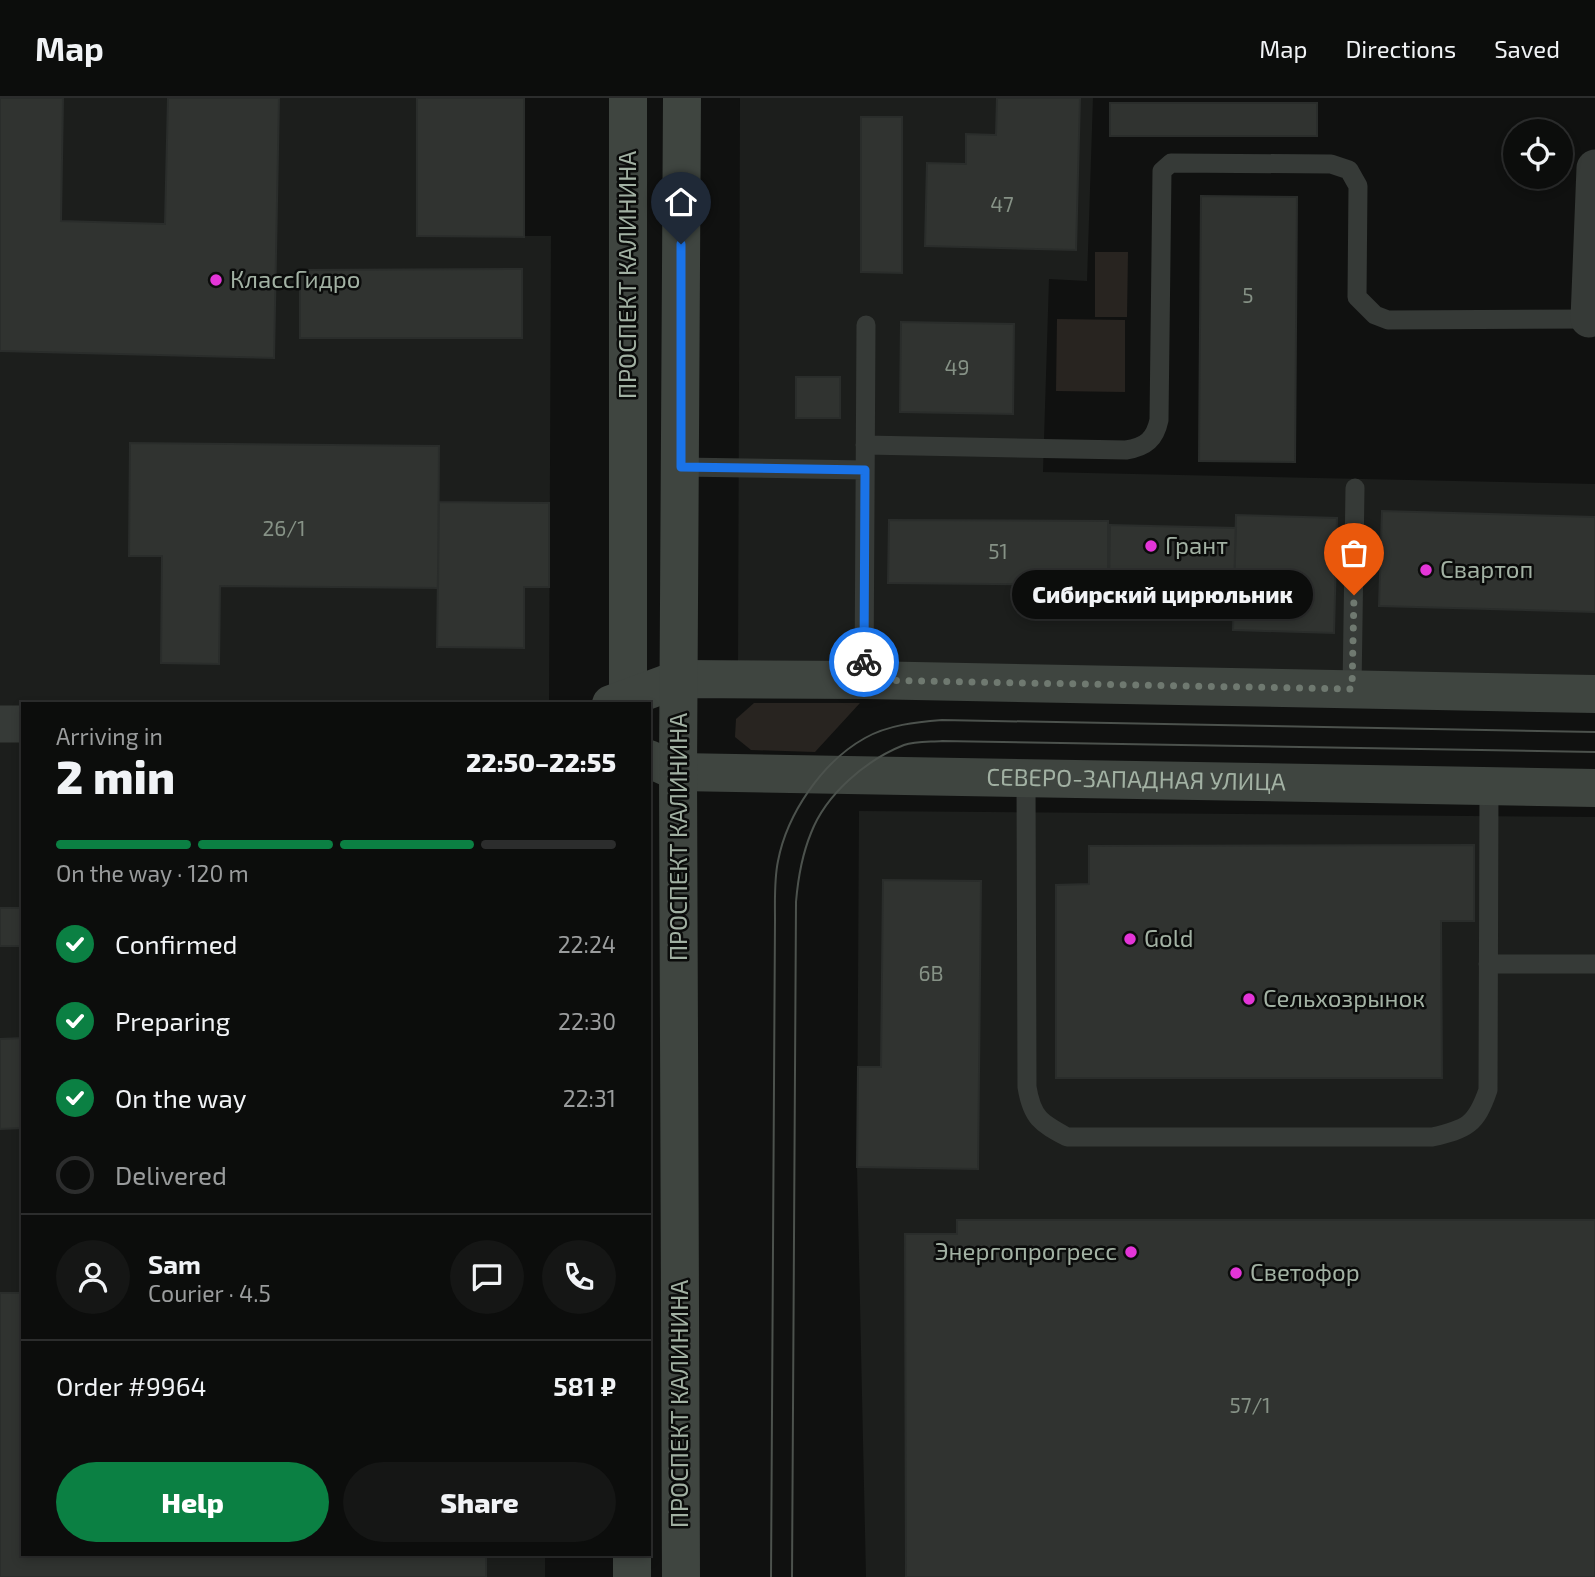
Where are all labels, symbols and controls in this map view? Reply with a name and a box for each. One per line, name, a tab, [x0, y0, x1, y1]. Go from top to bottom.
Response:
text: Map	[35, 28, 104, 68]
text: Map	[1259, 34, 1307, 63]
text: Directions	[1345, 34, 1456, 63]
text: Saved	[1494, 34, 1560, 63]
map controls	[1503, 119, 1573, 189]
button: locate	[1503, 119, 1573, 189]
street label: ПРОСПЕКТ КАЛИНИНА	[612, 151, 641, 399]
pin	[651, 172, 711, 244]
icon: home	[662, 183, 700, 221]
house number: 47	[990, 191, 1014, 216]
place label: КлассГидро	[230, 264, 360, 293]
marker: КлассГидро	[208, 272, 224, 288]
house number: 5	[1242, 282, 1254, 307]
house number: 49	[945, 354, 969, 379]
house number: 26/1	[262, 515, 306, 540]
pin	[1324, 523, 1384, 595]
place label: Грант	[1165, 530, 1228, 559]
icon: bag	[1335, 534, 1373, 572]
house number: 51	[988, 538, 1008, 563]
marker: Грант	[1143, 538, 1159, 554]
place label: Свартоп	[1440, 554, 1533, 583]
marker: Свартоп	[1418, 562, 1434, 578]
callout: Сибирский цирюльник	[1011, 570, 1312, 620]
text: Сибирский цирюльник	[1032, 580, 1293, 608]
courier	[829, 627, 899, 697]
icon: bike	[845, 643, 883, 681]
street label: ПРОСПЕКТ КАЛИНИНА	[663, 713, 692, 961]
text: Arriving in	[56, 722, 163, 750]
text: 22:50–22:55	[466, 746, 616, 777]
text: 2 min	[56, 748, 175, 803]
street label: СЕВЕРО-ЗАПАДНАЯ УЛИЦА	[986, 761, 1286, 796]
text: On the way · 120 m	[56, 859, 249, 887]
place label: Gold	[1144, 923, 1194, 952]
icon: check	[56, 925, 94, 963]
text: Confirmed	[115, 928, 238, 959]
text: 22:24	[558, 930, 616, 958]
marker: Gold	[1122, 931, 1138, 947]
house number: 6В	[918, 960, 944, 985]
place label: Сельхозрынок	[1263, 983, 1425, 1012]
marker: Сельхозрынок	[1241, 991, 1257, 1007]
icon: check	[56, 1002, 94, 1040]
text: Preparing	[115, 1005, 230, 1036]
text: 22:30	[558, 1007, 616, 1035]
icon: check	[56, 1079, 94, 1117]
text: On the way	[115, 1082, 246, 1113]
text: 22:31	[563, 1084, 616, 1112]
text: Delivered	[115, 1159, 227, 1190]
place label: Энергопрогресс	[935, 1236, 1117, 1265]
button: person	[56, 1240, 130, 1314]
button: chat	[450, 1240, 524, 1314]
button: phone	[542, 1240, 616, 1314]
marker: Энергопрогресс	[1123, 1244, 1139, 1260]
text: Sam	[148, 1248, 201, 1279]
place label: Светофор	[1250, 1257, 1360, 1286]
marker: Светофор	[1228, 1265, 1244, 1281]
text: Courier · 4.5	[148, 1279, 271, 1307]
street label: ПРОСПЕКТ КАЛИНИНА	[664, 1280, 693, 1528]
text: Order #9964	[56, 1370, 207, 1401]
text: 581 ₽	[553, 1370, 616, 1401]
house number: 57/1	[1229, 1392, 1271, 1417]
button: Help	[56, 1462, 329, 1542]
button: Share	[343, 1462, 616, 1542]

